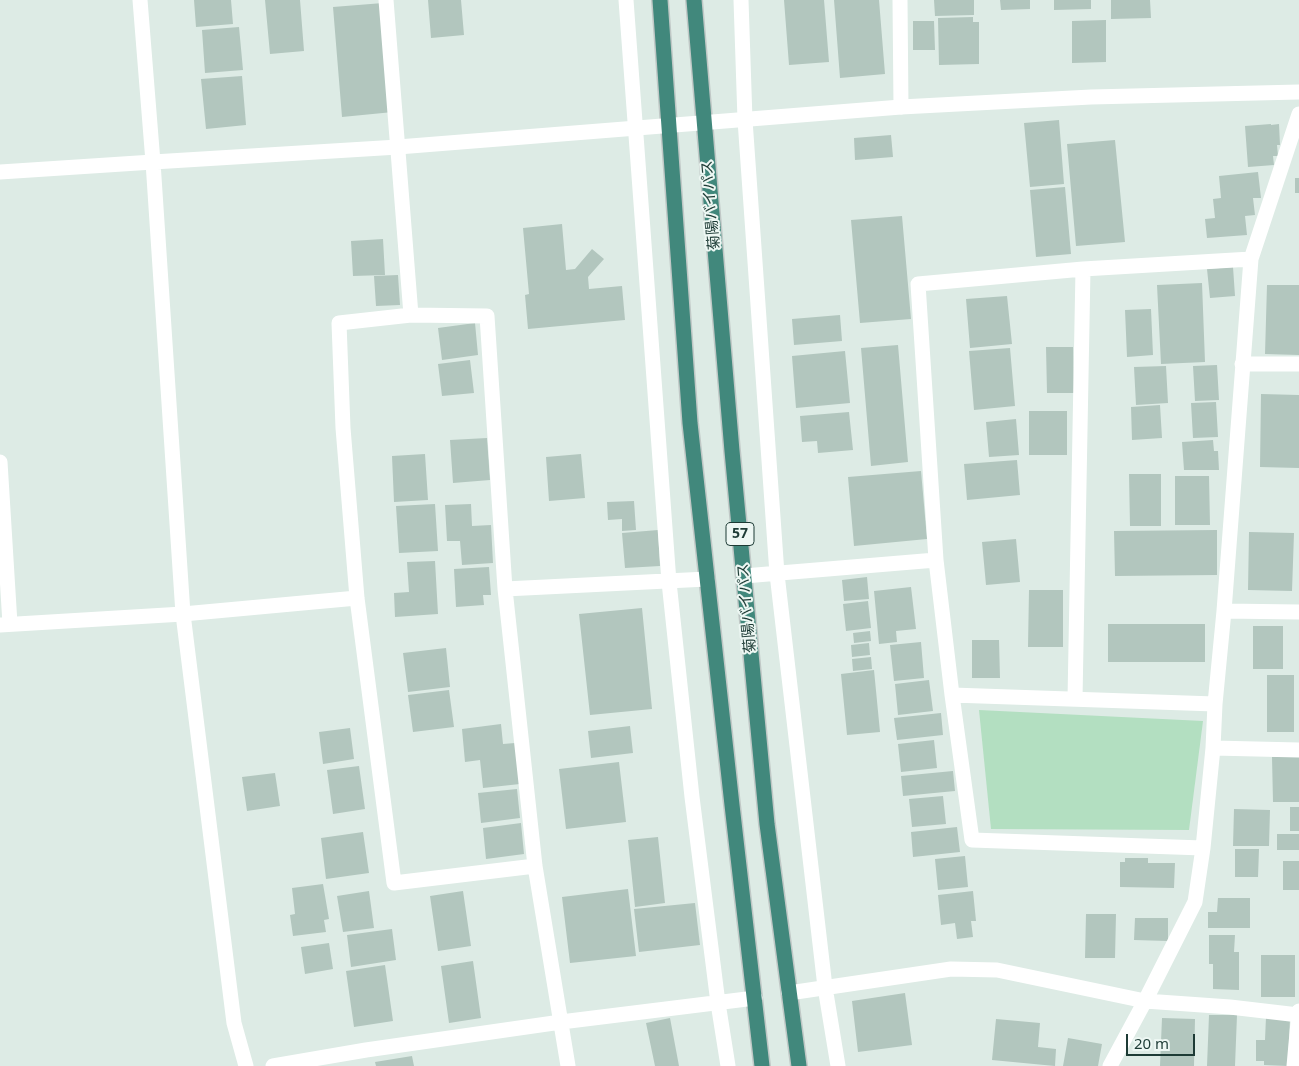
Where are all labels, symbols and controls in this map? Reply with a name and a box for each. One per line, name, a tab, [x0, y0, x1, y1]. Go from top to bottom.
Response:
street label: 菊陽バイパス	[698, 159, 724, 251]
road number: 57	[726, 522, 754, 546]
street label: 菊陽バイパス	[734, 562, 760, 654]
scale bar	[1129, 1024, 1198, 1056]
text: 20 m	[1134, 1033, 1169, 1053]

